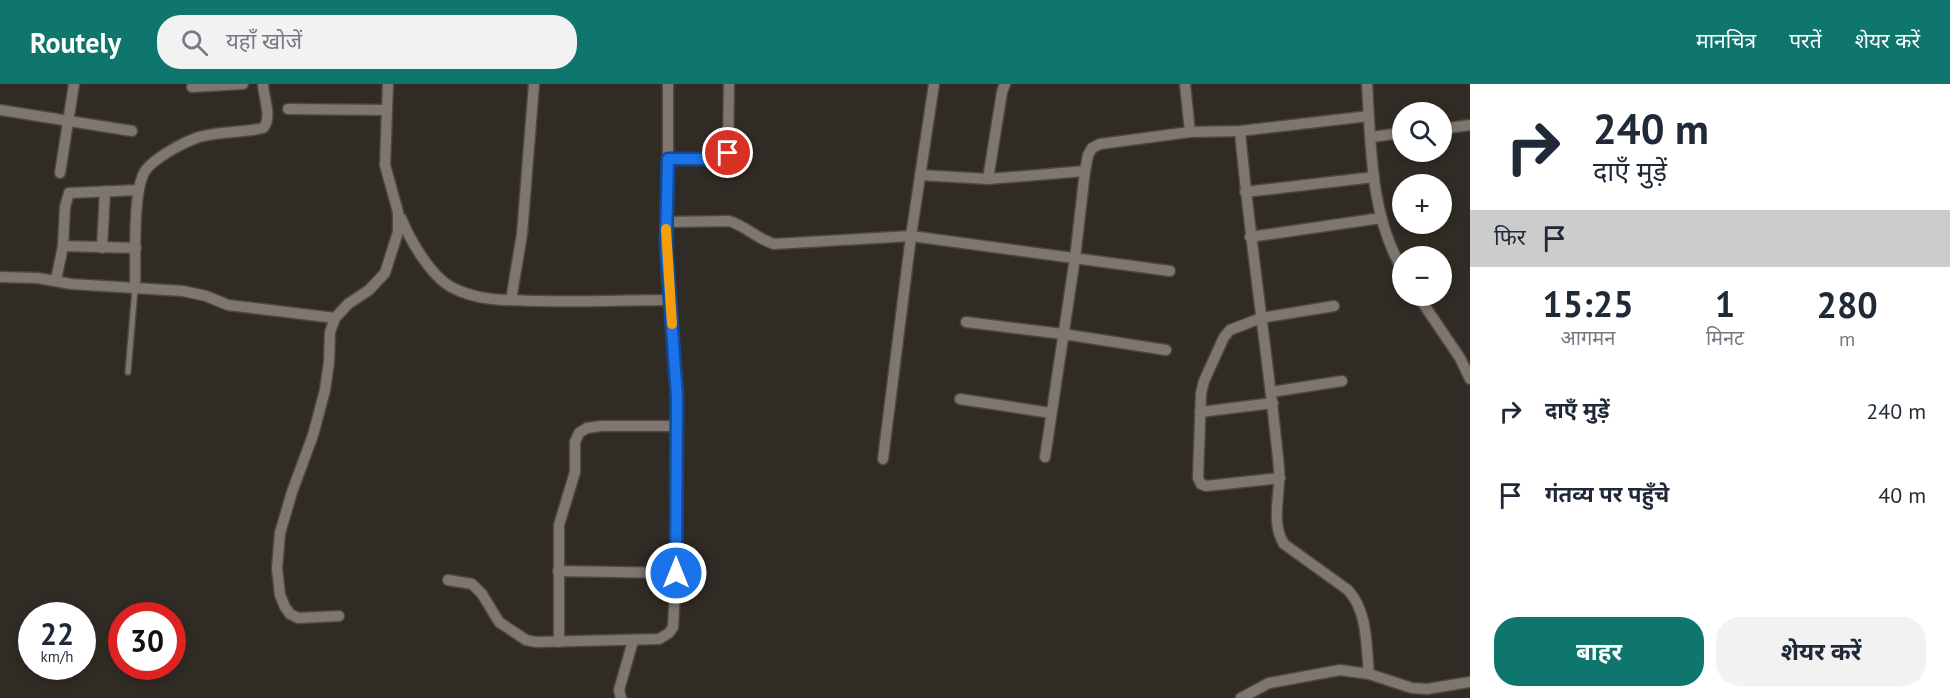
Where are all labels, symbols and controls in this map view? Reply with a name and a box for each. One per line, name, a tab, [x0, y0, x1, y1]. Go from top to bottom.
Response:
search box	[157, 15, 577, 69]
text: Routely	[30, 24, 121, 61]
icon: search	[178, 26, 211, 59]
text: यहाँ खोजें	[226, 27, 302, 55]
text: मानचित्र	[1696, 27, 1756, 54]
text: परतें	[1789, 27, 1822, 54]
text: शेयर करें	[1855, 27, 1920, 54]
text: 240 m	[1593, 101, 1709, 156]
map controls	[1392, 102, 1452, 306]
button: search	[1392, 102, 1452, 162]
icon: right	[1494, 108, 1572, 186]
pin	[702, 127, 753, 178]
icon: arrive	[711, 136, 744, 169]
text: दाएँ मुड़ें	[1593, 154, 1667, 188]
button: +	[1392, 174, 1452, 234]
icon: arrive	[1538, 222, 1571, 255]
text: फिर	[1494, 223, 1526, 251]
button: −	[1392, 246, 1452, 306]
text: 15:25	[1542, 280, 1634, 327]
text: 1	[1715, 280, 1735, 327]
text: 280	[1816, 281, 1878, 328]
text: आगमन	[1561, 325, 1615, 351]
text: मिनट	[1706, 325, 1744, 351]
text: m	[1839, 326, 1855, 352]
icon: right	[1494, 395, 1527, 428]
text: दाएँ मुड़ें	[1545, 396, 1610, 424]
text: 240 m	[1866, 397, 1926, 425]
icon: arrive	[1494, 479, 1527, 512]
text: गंतव्य पर पहुँचे	[1545, 480, 1669, 508]
text: 40 m	[1878, 481, 1926, 509]
position arrow	[644, 541, 708, 605]
speed limit sign: 30	[108, 602, 186, 680]
text: 22	[40, 614, 74, 653]
button: बाहर	[1494, 617, 1704, 686]
button: शेयर करें	[1716, 617, 1926, 686]
text: km/h	[41, 647, 73, 666]

